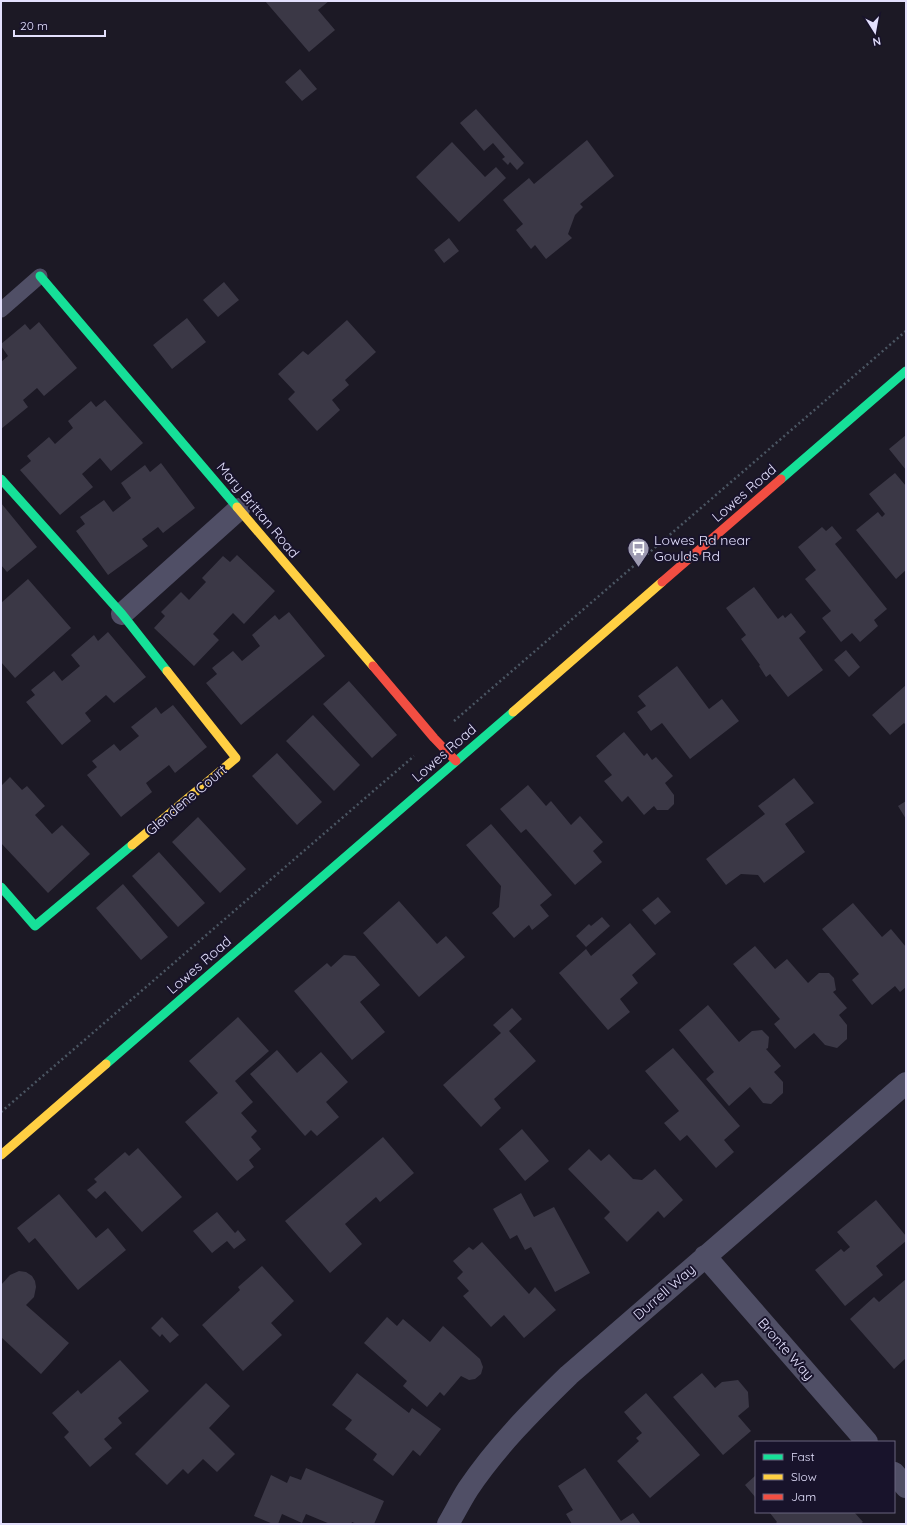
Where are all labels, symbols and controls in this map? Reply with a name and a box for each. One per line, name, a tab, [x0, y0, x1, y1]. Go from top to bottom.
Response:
scale bar	[14, 12, 105, 38]
north arrow	[855, 12, 895, 52]
text: 20 m	[20, 18, 48, 33]
text: N	[872, 34, 882, 49]
street label: Mary Brittan Road	[213, 458, 303, 562]
street label: Lowes Road	[708, 460, 780, 526]
place label: Lowes Rd near Goulds Rd	[654, 531, 751, 565]
bus stop icon: Lowes Rd near Goulds Rd	[626, 535, 652, 568]
street label: Lowes Road	[408, 720, 480, 786]
street label: Glendene Court	[142, 761, 231, 839]
street label: Lowes Road	[163, 932, 235, 998]
street label: Durrell Way	[629, 1260, 699, 1324]
street label: Bronte Way	[754, 1314, 818, 1384]
legend	[755, 1441, 895, 1513]
text: Fast	[791, 1449, 815, 1464]
text: Slow	[791, 1469, 817, 1484]
text: Jam	[791, 1489, 816, 1504]

